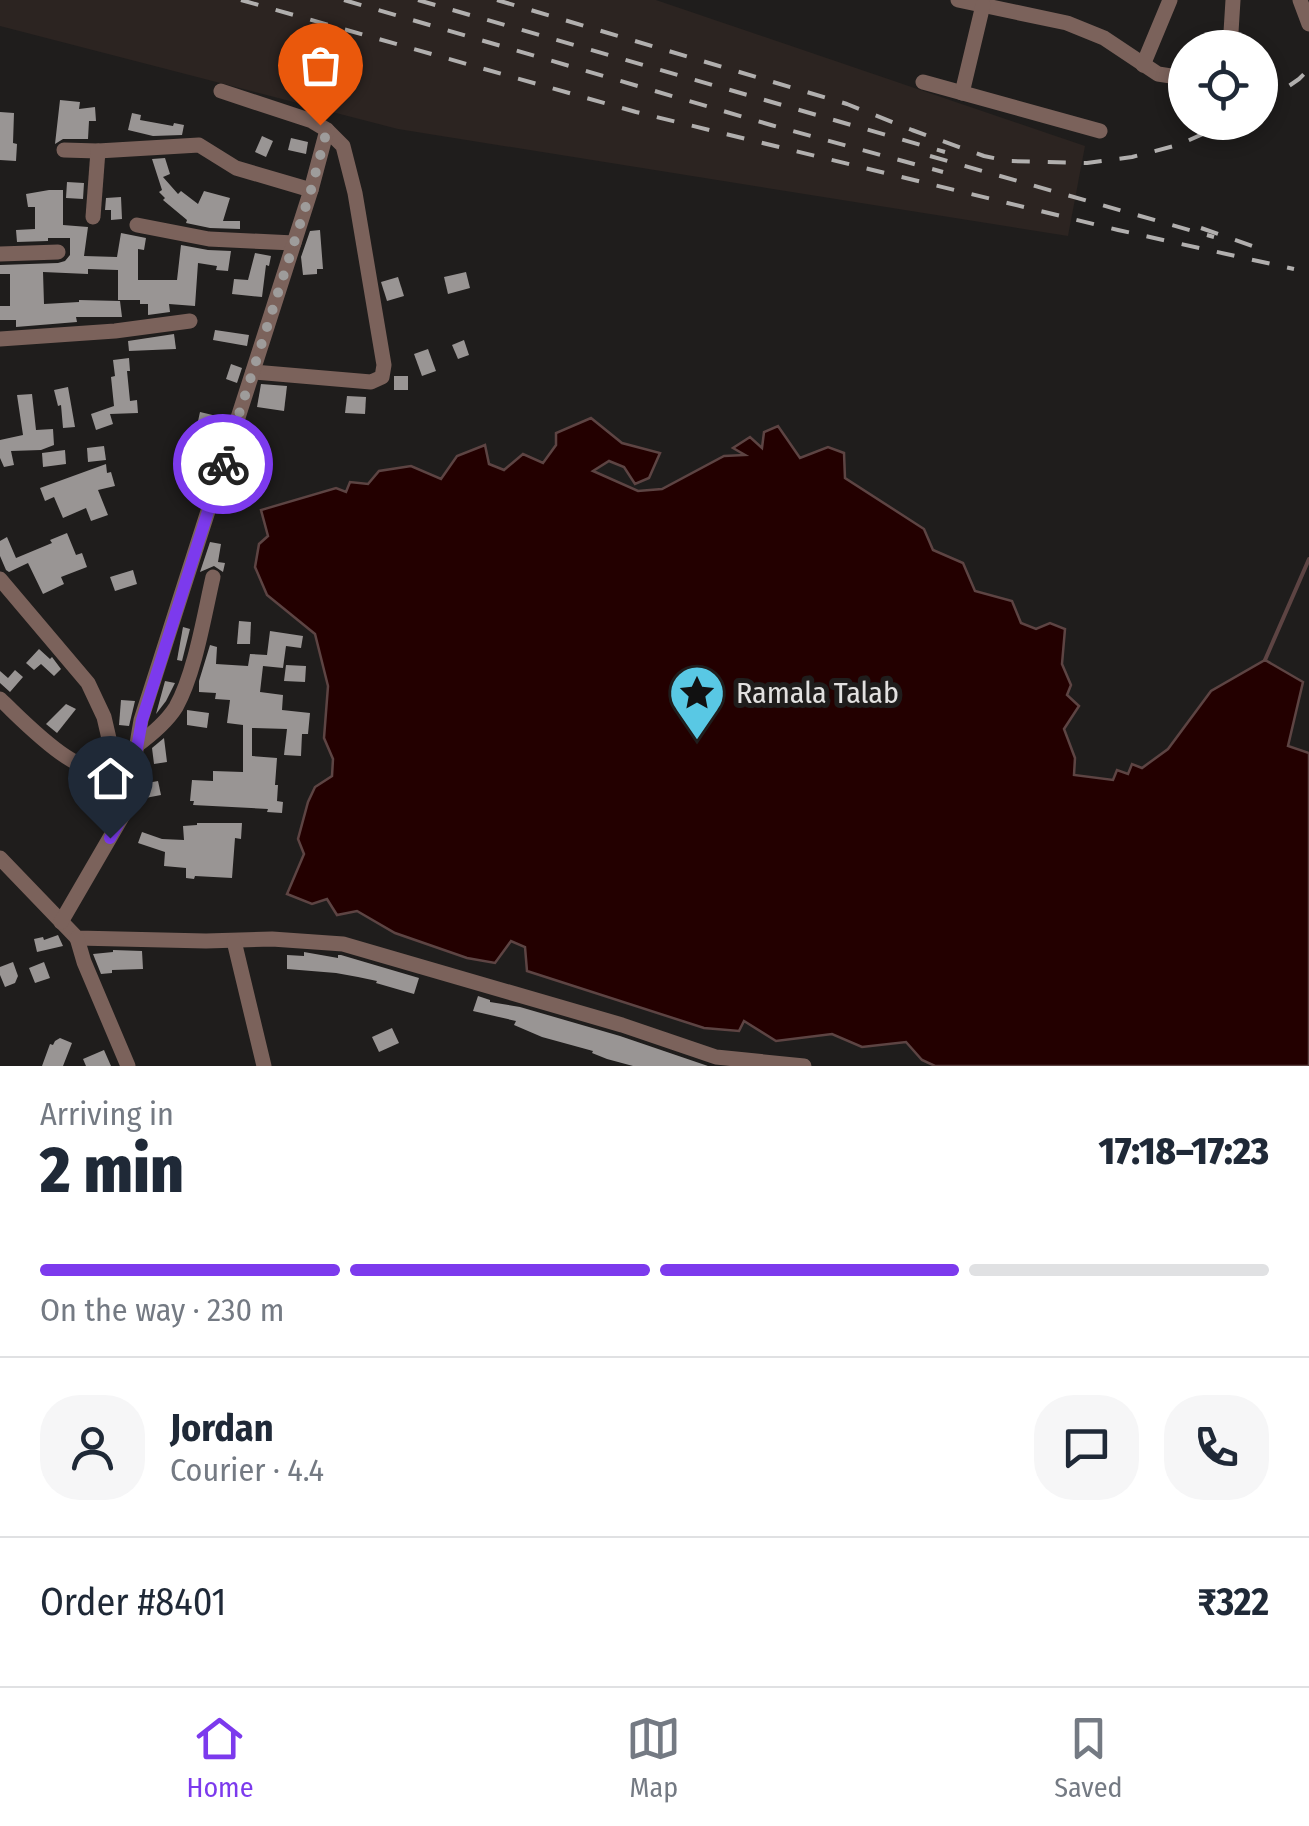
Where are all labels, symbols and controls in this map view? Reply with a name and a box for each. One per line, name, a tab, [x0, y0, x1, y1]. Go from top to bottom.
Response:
pin	[278, 23, 363, 126]
map controls	[1168, 30, 1278, 140]
button: locate	[1168, 30, 1278, 140]
icon: bag	[293, 38, 348, 93]
courier	[173, 414, 273, 514]
icon: bike	[196, 437, 251, 492]
place icon: Ramala Talab	[667, 663, 727, 742]
place label: Ramala Talab	[736, 675, 899, 711]
pin	[68, 736, 153, 839]
icon: home	[83, 751, 138, 806]
text: Arriving in	[40, 1095, 174, 1133]
text: 17:18–17:23	[1098, 1128, 1269, 1174]
text: 2 min	[40, 1131, 184, 1209]
text: On the way · 230 m	[40, 1291, 284, 1329]
button: person	[40, 1395, 145, 1500]
button: chat	[1034, 1395, 1139, 1500]
button: phone	[1164, 1395, 1269, 1500]
text: Jordan	[170, 1405, 274, 1451]
text: Courier · 4.4	[170, 1451, 324, 1489]
text: Order #8401	[40, 1579, 226, 1625]
text: ₹322	[1198, 1579, 1269, 1625]
tab: Home	[186, 1711, 253, 1804]
tab: Map	[626, 1711, 681, 1804]
tab: Saved	[1054, 1711, 1123, 1804]

